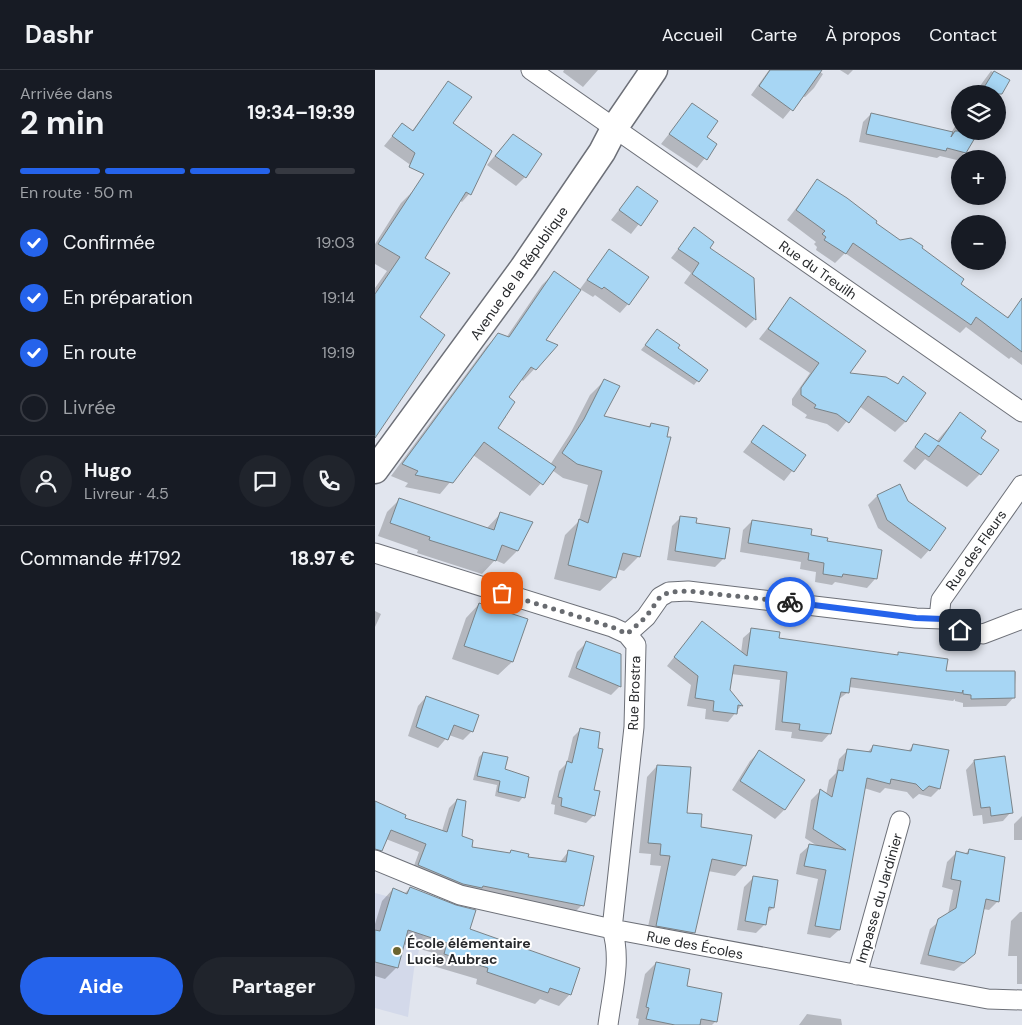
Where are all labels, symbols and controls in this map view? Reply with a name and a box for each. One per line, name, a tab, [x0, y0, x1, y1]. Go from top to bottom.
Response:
text: Dashr	[25, 19, 93, 50]
text: Accueil	[662, 23, 723, 47]
text: Carte	[751, 23, 797, 47]
text: À propos	[825, 23, 901, 47]
text: Contact	[929, 23, 997, 47]
text: Arrivée dans	[20, 83, 113, 104]
map controls	[951, 85, 1006, 270]
button: layers	[951, 85, 1006, 140]
text: 19:34–19:39	[247, 100, 355, 125]
text: 2 min	[20, 102, 105, 144]
button: +	[951, 150, 1006, 205]
text: En route · 50 m	[20, 182, 133, 203]
street label: Avenue de la République	[466, 203, 572, 343]
button: −	[951, 215, 1006, 270]
icon: check	[20, 229, 48, 257]
text: Confirmée	[63, 230, 155, 255]
text: 19:03	[316, 232, 355, 253]
street label: Rue du Treuilh	[776, 237, 860, 303]
icon: check	[20, 284, 48, 312]
text: En préparation	[63, 285, 193, 310]
text: 19:14	[322, 287, 355, 308]
icon: check	[20, 339, 48, 367]
text: En route	[63, 340, 137, 365]
text: 19:19	[322, 342, 355, 363]
text: Livrée	[63, 395, 116, 420]
button: person	[20, 455, 72, 507]
button: chat	[239, 455, 291, 507]
button: phone	[303, 455, 355, 507]
text: Hugo	[84, 458, 132, 483]
text: Livreur · 4.5	[84, 483, 169, 504]
street label: Rue des Fleurs	[942, 506, 1010, 594]
text: Commande #1792	[20, 546, 181, 571]
text: 18.97 €	[290, 546, 355, 571]
pin	[481, 572, 523, 614]
courier	[765, 577, 815, 627]
icon: bag	[488, 579, 516, 607]
icon: bike	[776, 588, 804, 616]
pin	[939, 609, 981, 651]
icon: home	[946, 616, 974, 644]
street label: Rue Brostra	[624, 655, 644, 731]
street label: Impasse du Jardinier	[852, 831, 906, 965]
street label: Rue des Écoles	[645, 927, 745, 963]
place label: École élémentaire Lucie Aubrac	[407, 934, 531, 968]
marker: École élémentaire Lucie Aubrac	[391, 945, 403, 957]
button: Aide	[20, 957, 183, 1015]
button: Partager	[193, 957, 355, 1015]

